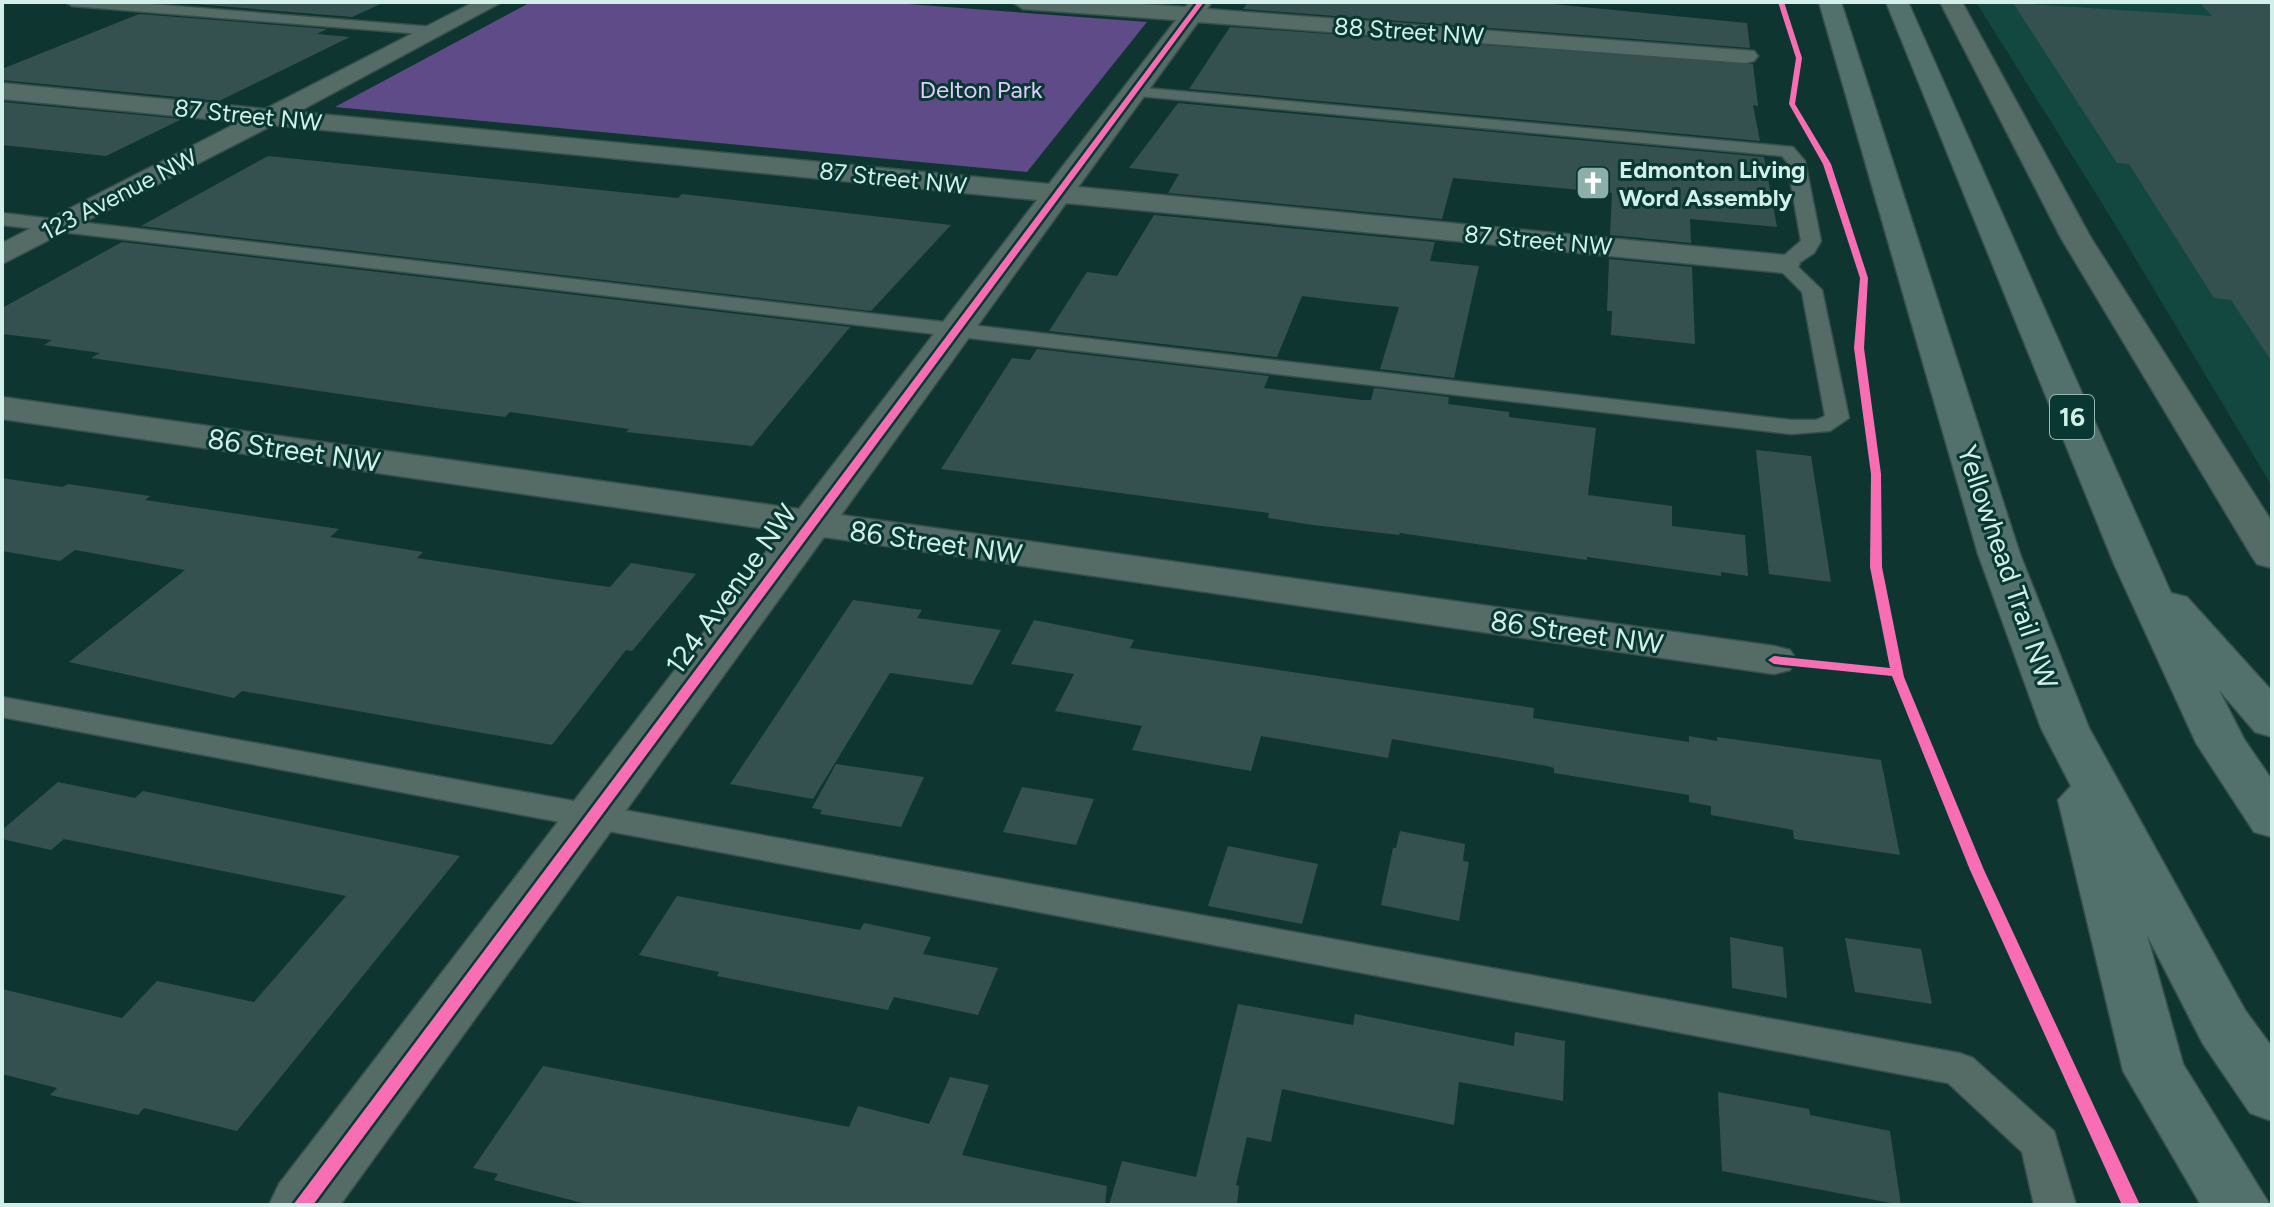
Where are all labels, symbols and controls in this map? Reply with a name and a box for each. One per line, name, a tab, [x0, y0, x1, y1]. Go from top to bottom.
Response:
street label: 88 Street NW	[1333, 11, 1485, 51]
park label: Delton Park	[920, 75, 1043, 104]
street label: 87 Street NW	[173, 93, 323, 137]
street label: 123 Avenue NW	[36, 142, 202, 246]
place label: Edmonton Living Word Assembly	[1619, 155, 1806, 212]
street label: 87 Street NW	[818, 156, 968, 200]
church icon: Edmonton Living Word Assembly	[1574, 164, 1612, 202]
street label: 87 Street NW	[1463, 219, 1613, 261]
road number: 16	[2050, 395, 2094, 439]
street label: 86 Street NW	[206, 421, 383, 479]
street label: Yellowhead Trail NW	[1950, 441, 2066, 693]
street label: 124 Avenue NW	[658, 497, 804, 681]
street label: 86 Street NW	[848, 513, 1025, 571]
street label: 86 Street NW	[1489, 603, 1666, 661]

